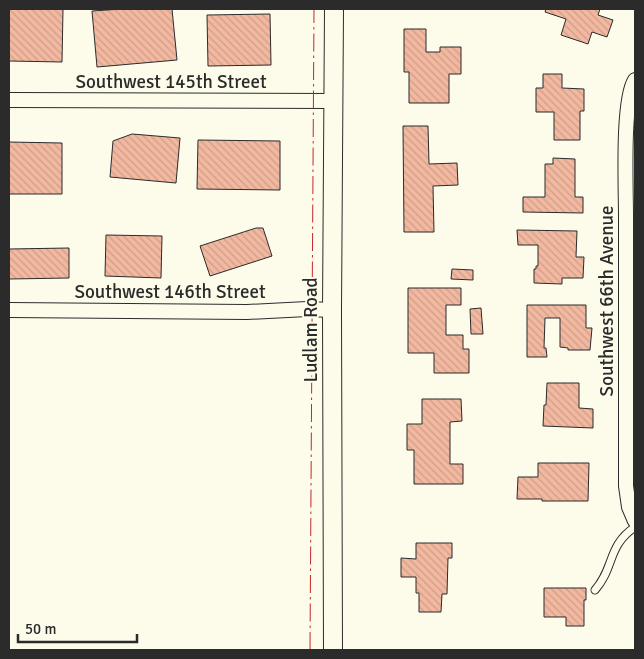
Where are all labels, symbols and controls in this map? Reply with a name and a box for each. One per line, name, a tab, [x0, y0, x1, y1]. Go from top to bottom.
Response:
street label: Southwest 145th Street	[75, 70, 267, 94]
street label: Southwest 66th Avenue	[595, 206, 619, 396]
street label: Ludlam Road	[299, 277, 323, 383]
street label: Southwest 146th Street	[74, 280, 266, 304]
scale bar	[18, 612, 136, 644]
text: 50 m	[25, 620, 56, 638]

